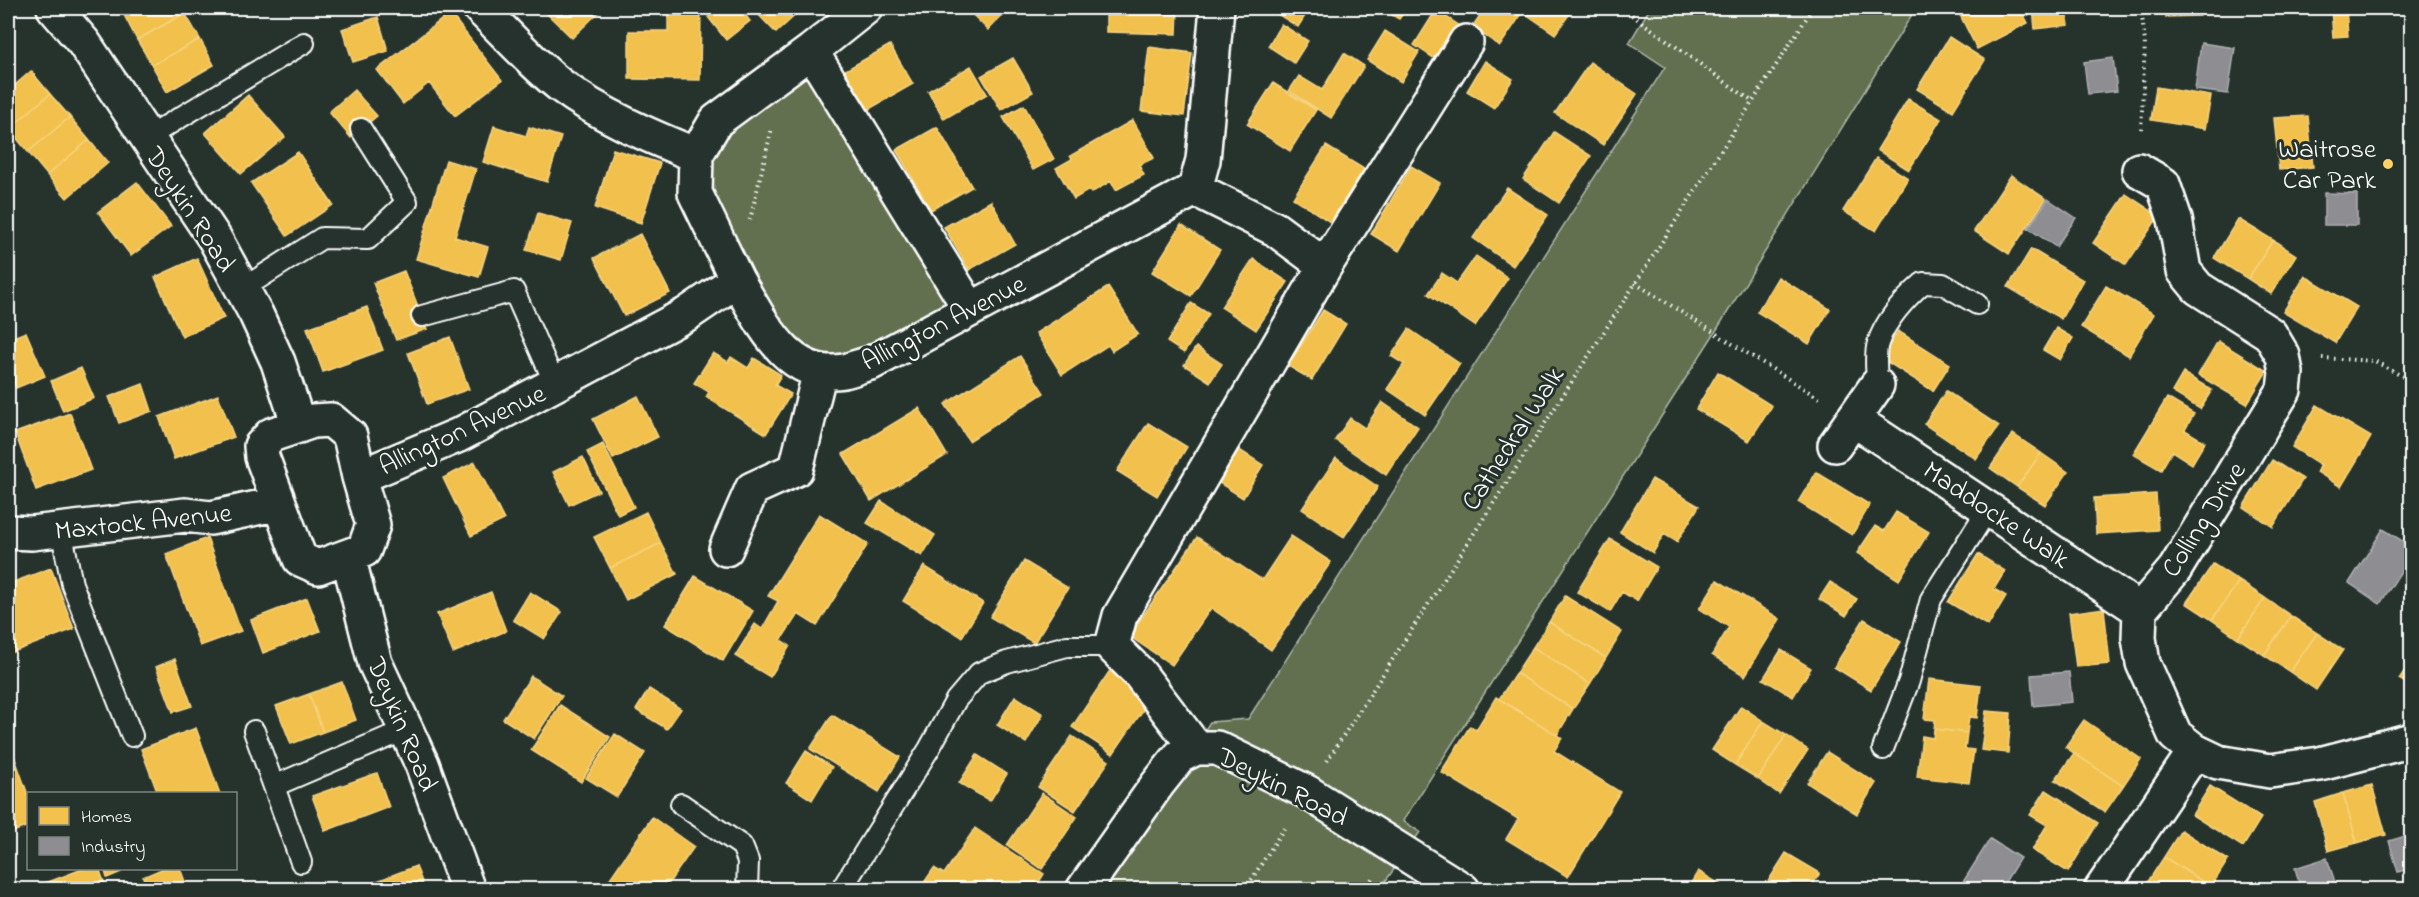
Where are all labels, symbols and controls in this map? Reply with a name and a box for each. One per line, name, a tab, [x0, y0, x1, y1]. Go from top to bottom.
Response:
place label: Waitrose Car Park	[2278, 131, 2377, 201]
street label: Deykin Road	[133, 139, 244, 281]
marker: Waitrose Car Park	[2381, 157, 2395, 171]
street label: Allington Avenue	[855, 266, 1034, 382]
street label: Cathedral Walk	[1453, 360, 1575, 519]
street label: Allington Avenue	[373, 375, 554, 487]
street label: Maddocke Walk	[1914, 452, 2077, 580]
street label: Colling Drive	[2153, 454, 2257, 586]
street label: Maxtock Avenue	[53, 495, 234, 552]
street label: Deykin Road	[355, 651, 446, 798]
street label: Deykin Road	[1209, 738, 1354, 838]
legend	[27, 792, 237, 870]
text: Homes	[81, 805, 132, 831]
text: Industry	[81, 835, 145, 861]

